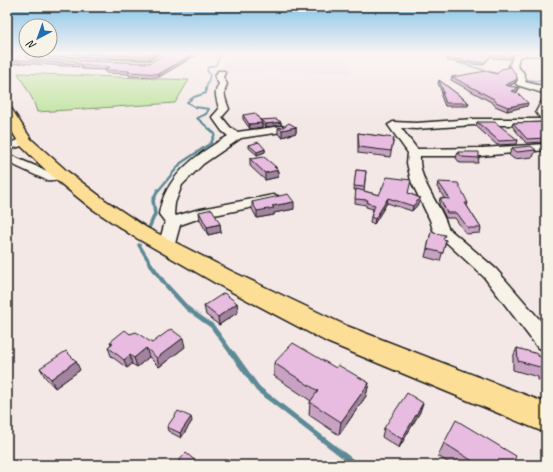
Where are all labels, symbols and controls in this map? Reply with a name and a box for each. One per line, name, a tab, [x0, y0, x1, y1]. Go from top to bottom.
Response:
north arrow	[18, 18, 58, 58]
text: N	[23, 37, 39, 53]

